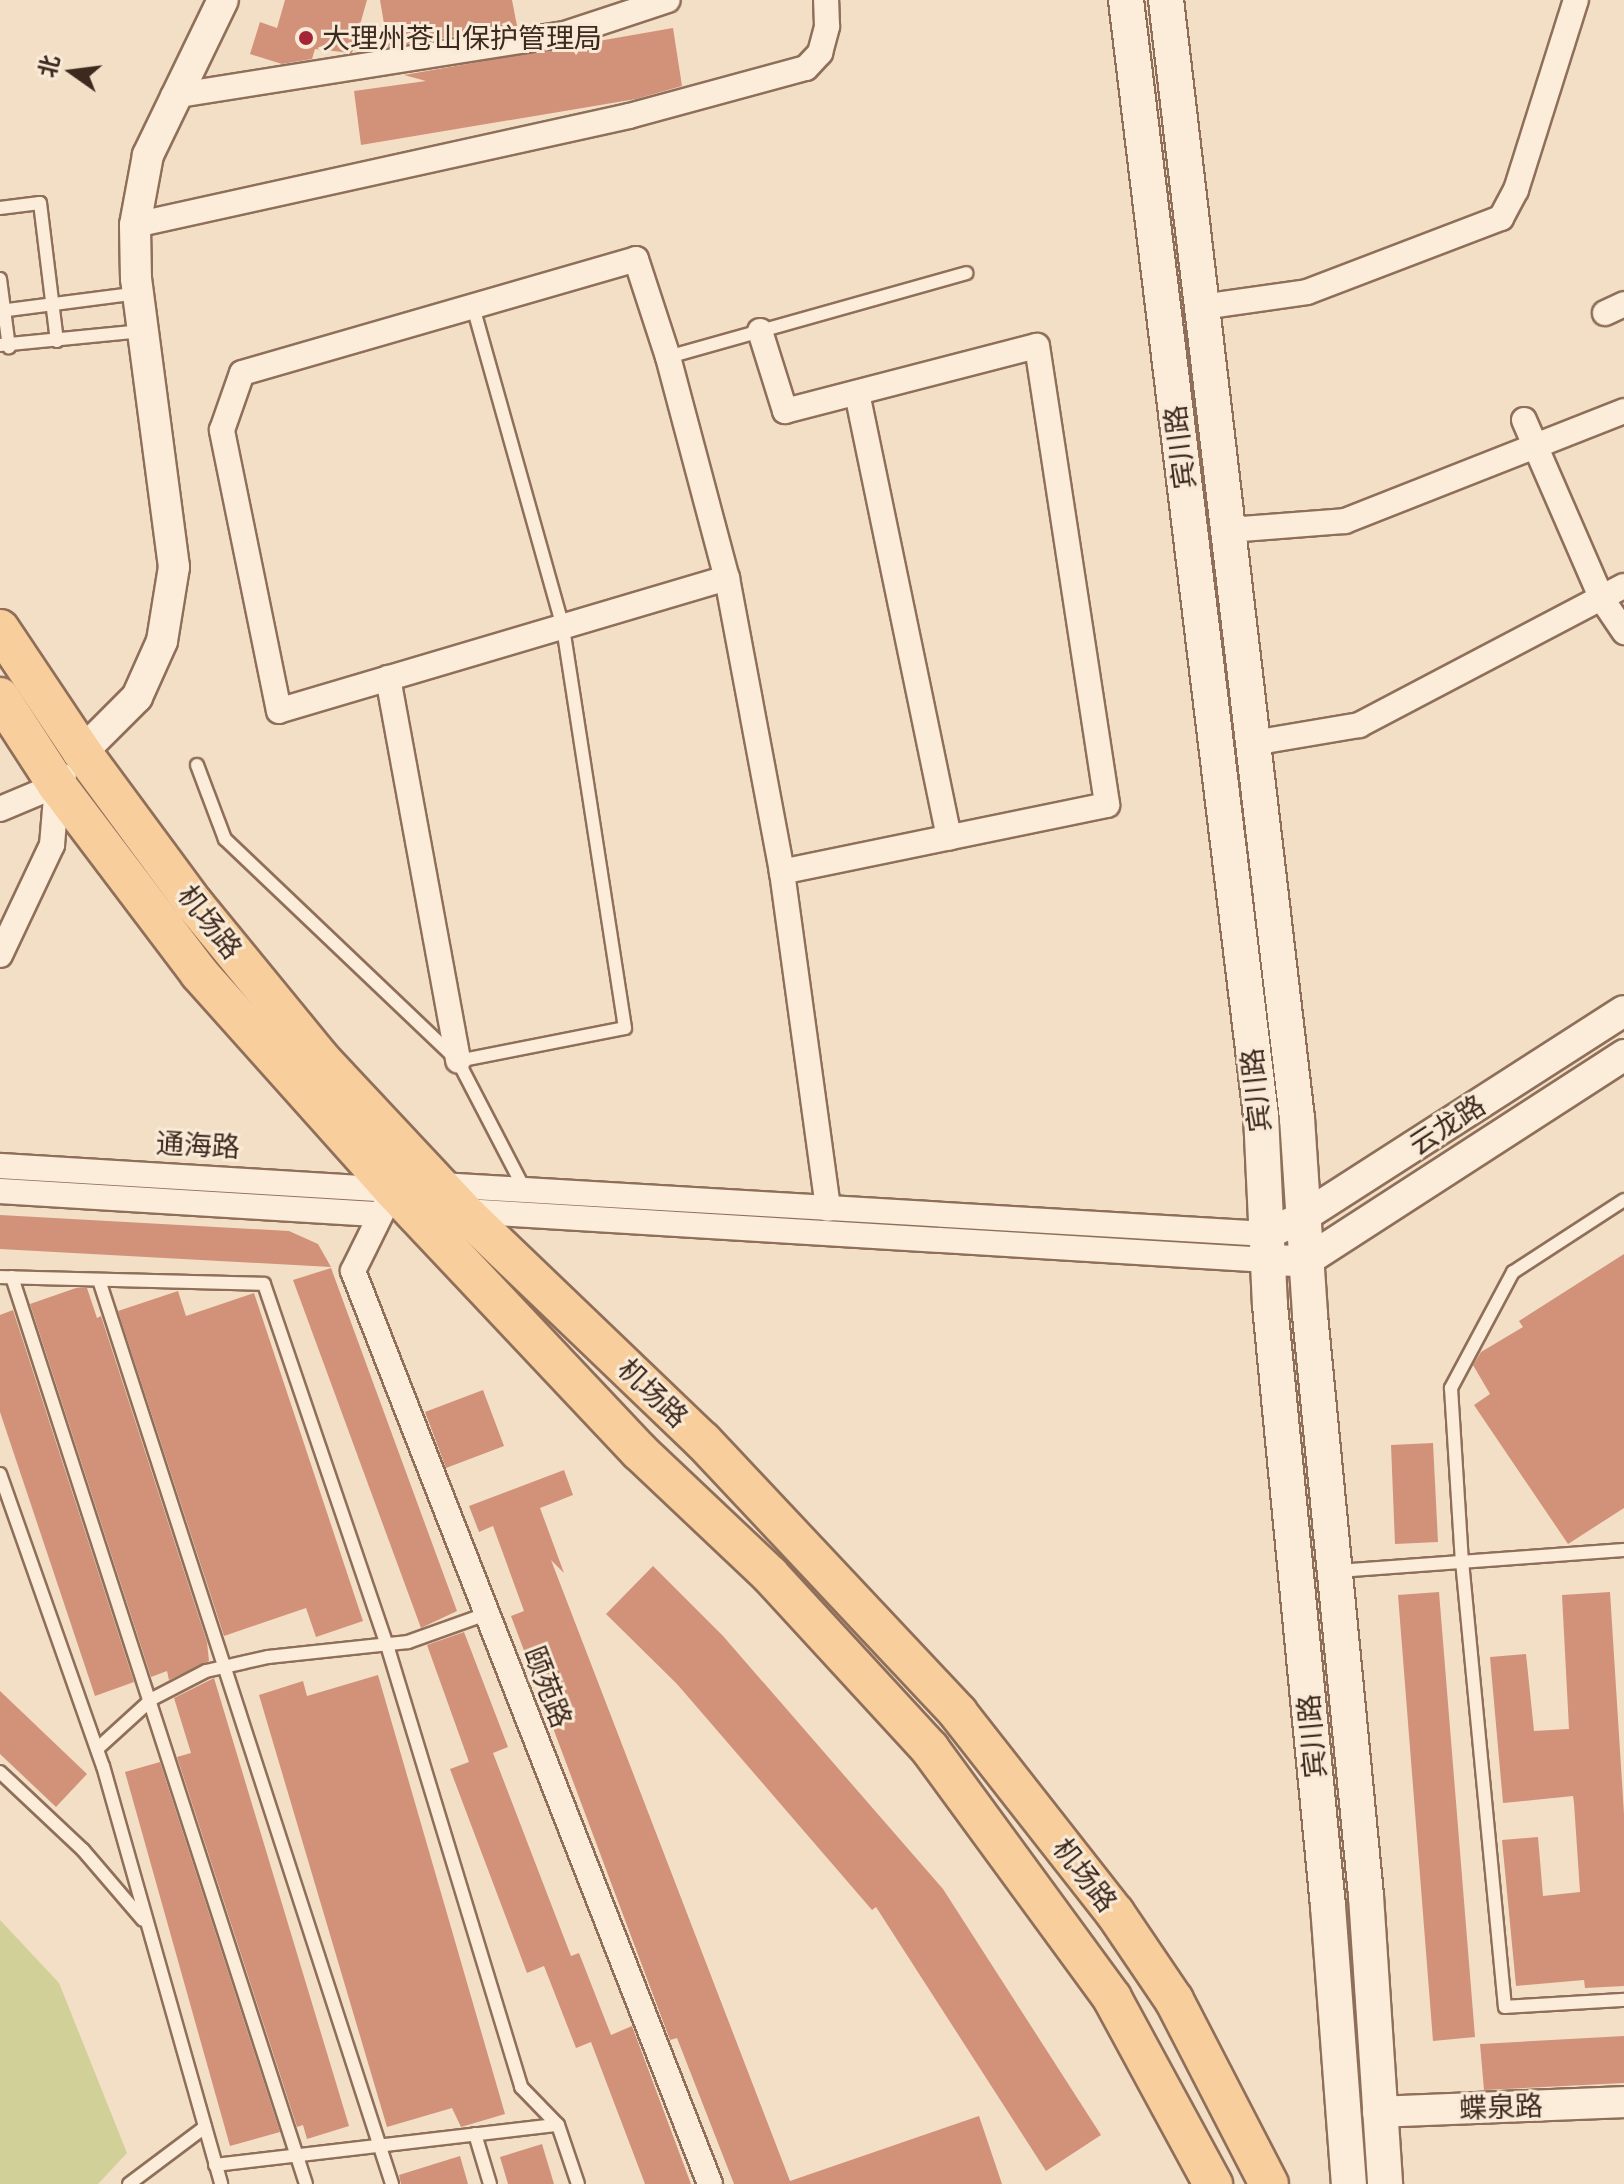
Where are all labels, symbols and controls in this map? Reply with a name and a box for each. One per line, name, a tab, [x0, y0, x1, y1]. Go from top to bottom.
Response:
place label: 大理州苍山保护管理局	[322, 21, 602, 55]
marker: 大理州苍山保护管理局	[297, 29, 315, 47]
north arrow	[32, 32, 112, 112]
text: 北	[32, 52, 65, 80]
street label: 宾川路	[1158, 403, 1202, 491]
street label: 机场路	[171, 879, 249, 965]
street label: 宾川路	[1235, 1046, 1277, 1134]
street label: 云龙路	[1403, 1088, 1491, 1162]
street label: 通海路	[155, 1126, 241, 1164]
street label: 机场路	[611, 1352, 695, 1434]
street label: 颐苑路	[517, 1642, 579, 1732]
street label: 宾川路	[1292, 1693, 1332, 1779]
street label: 机场路	[1046, 1832, 1124, 1918]
street label: 蝶泉路	[1458, 2089, 1544, 2125]

